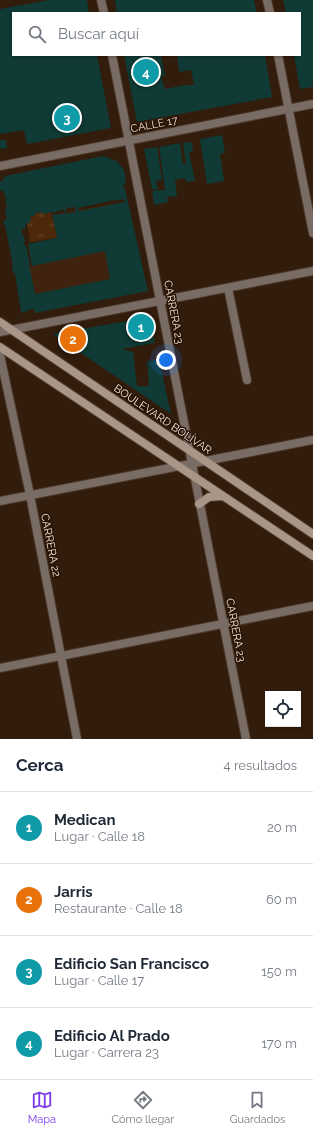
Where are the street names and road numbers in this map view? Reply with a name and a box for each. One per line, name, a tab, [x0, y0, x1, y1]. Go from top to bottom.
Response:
street label: CALLE 17	[129, 114, 179, 135]
street label: CARRERA 23	[161, 279, 186, 345]
street label: BOULEVARD BOLÍVAR	[111, 381, 215, 457]
street label: CARRERA 22	[38, 512, 63, 578]
street label: CARRERA 23	[223, 597, 248, 663]

